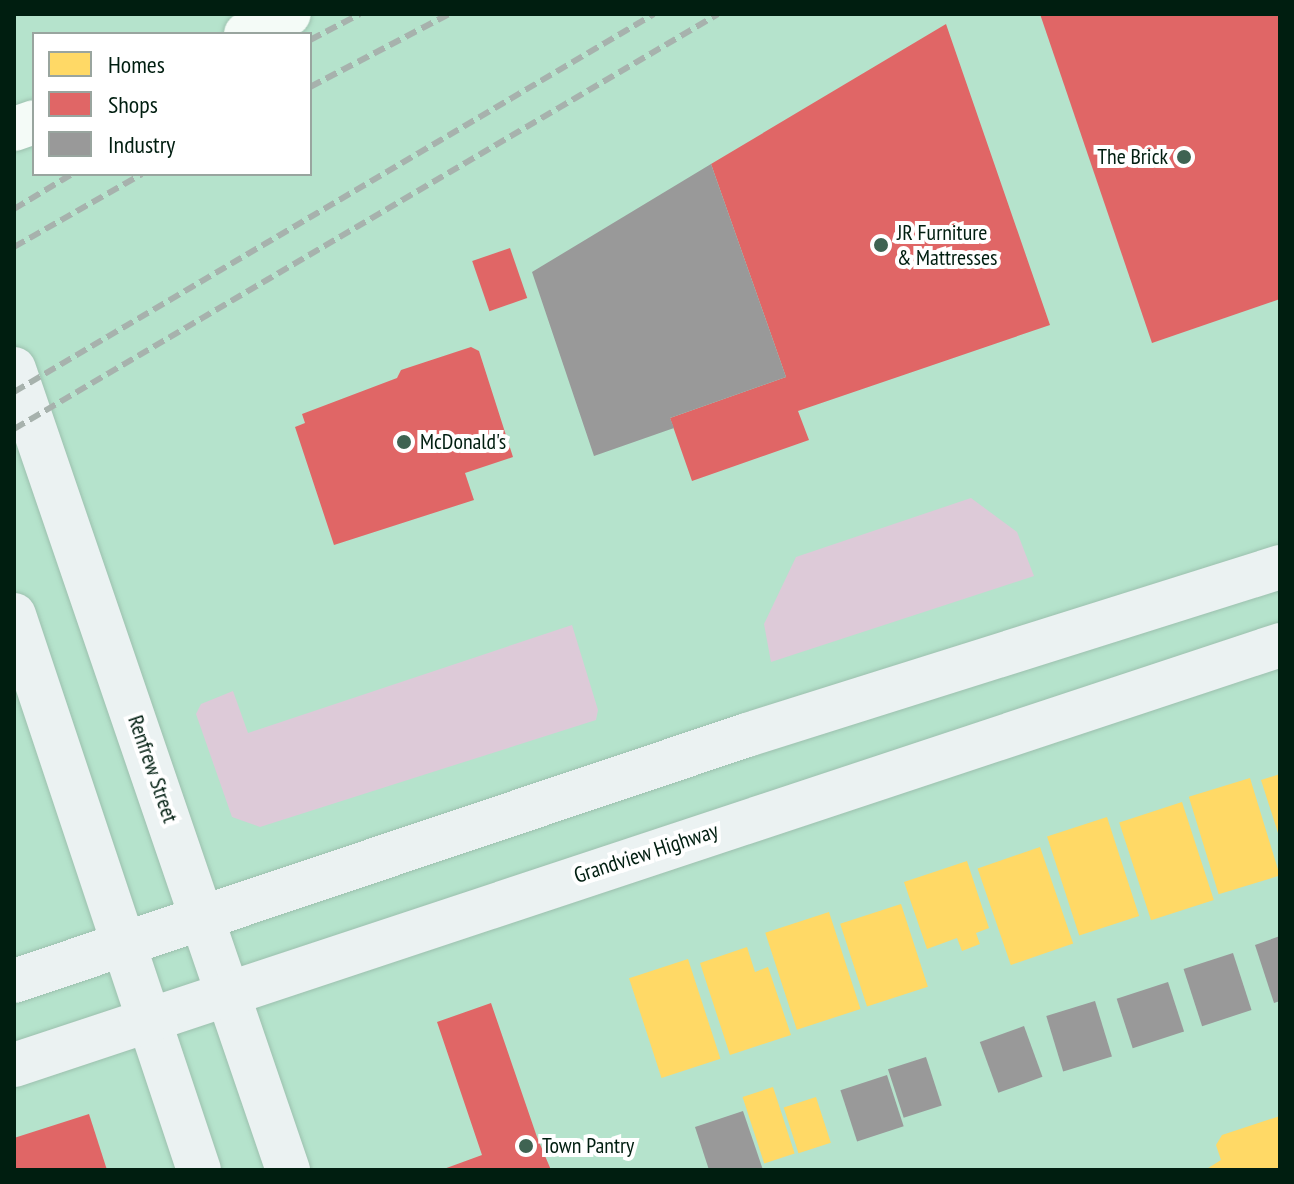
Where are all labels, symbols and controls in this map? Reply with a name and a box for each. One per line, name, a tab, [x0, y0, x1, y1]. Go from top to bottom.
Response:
legend	[32, 32, 312, 176]
text: Homes	[108, 49, 165, 80]
text: Shops	[108, 89, 158, 120]
text: Industry	[108, 129, 175, 160]
place label: The Brick	[1097, 144, 1168, 170]
marker: The Brick	[1175, 148, 1193, 166]
place label: JR Furniture & Mattresses	[897, 219, 998, 270]
marker: JR Furniture & Mattresses	[872, 236, 890, 254]
place label: McDonald's	[420, 429, 506, 455]
marker: McDonald's	[395, 433, 413, 451]
street label: Renfrew Street	[122, 712, 184, 826]
street label: Grandview Highway	[570, 817, 722, 889]
place label: Town Pantry	[542, 1133, 634, 1159]
marker: Town Pantry	[517, 1137, 535, 1155]

